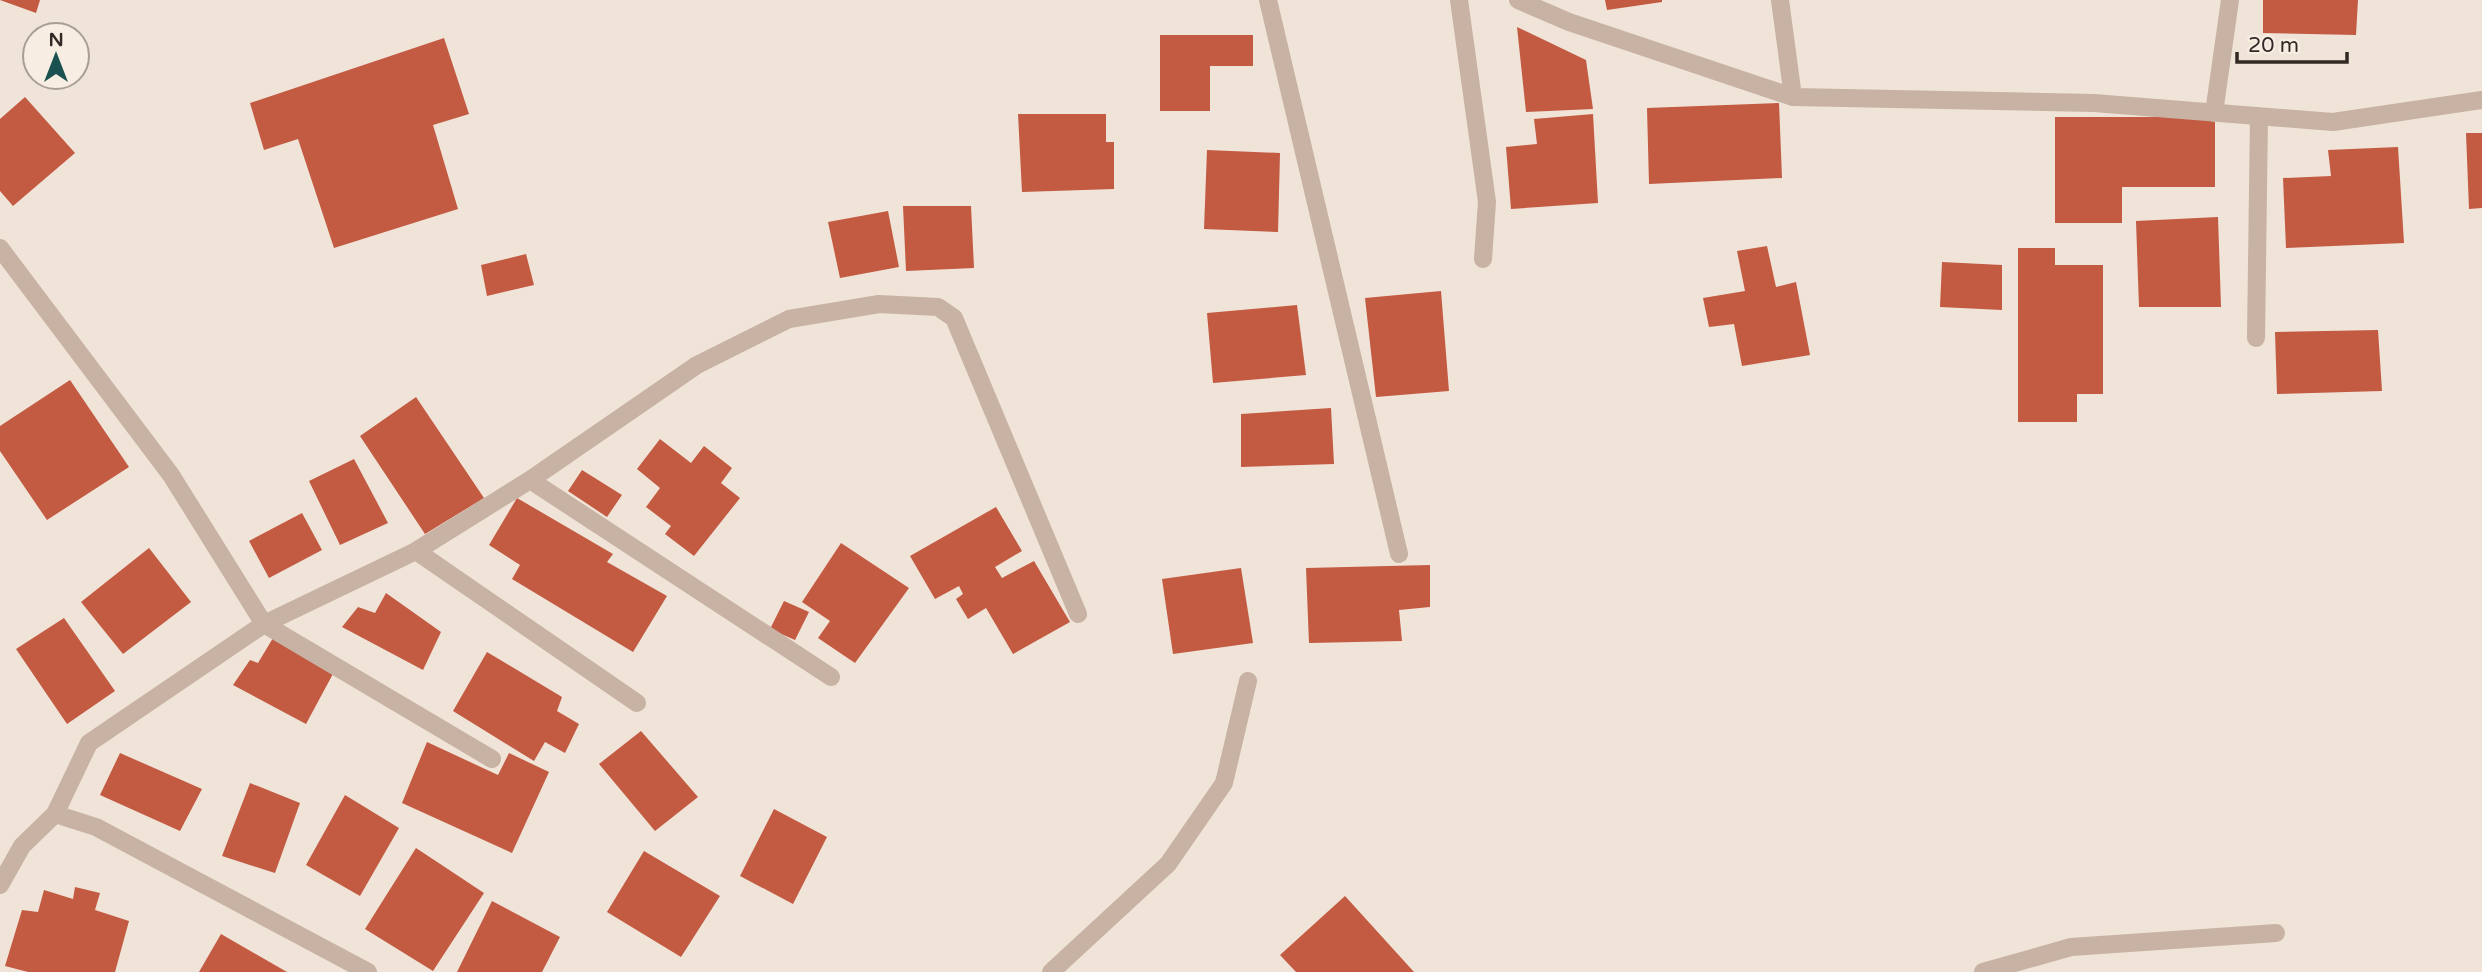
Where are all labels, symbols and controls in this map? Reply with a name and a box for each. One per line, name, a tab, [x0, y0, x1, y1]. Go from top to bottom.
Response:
north arrow	[21, 21, 91, 91]
scale bar	[2237, 21, 2347, 65]
text: N	[48, 29, 64, 51]
text: 20 m	[2248, 33, 2299, 58]

